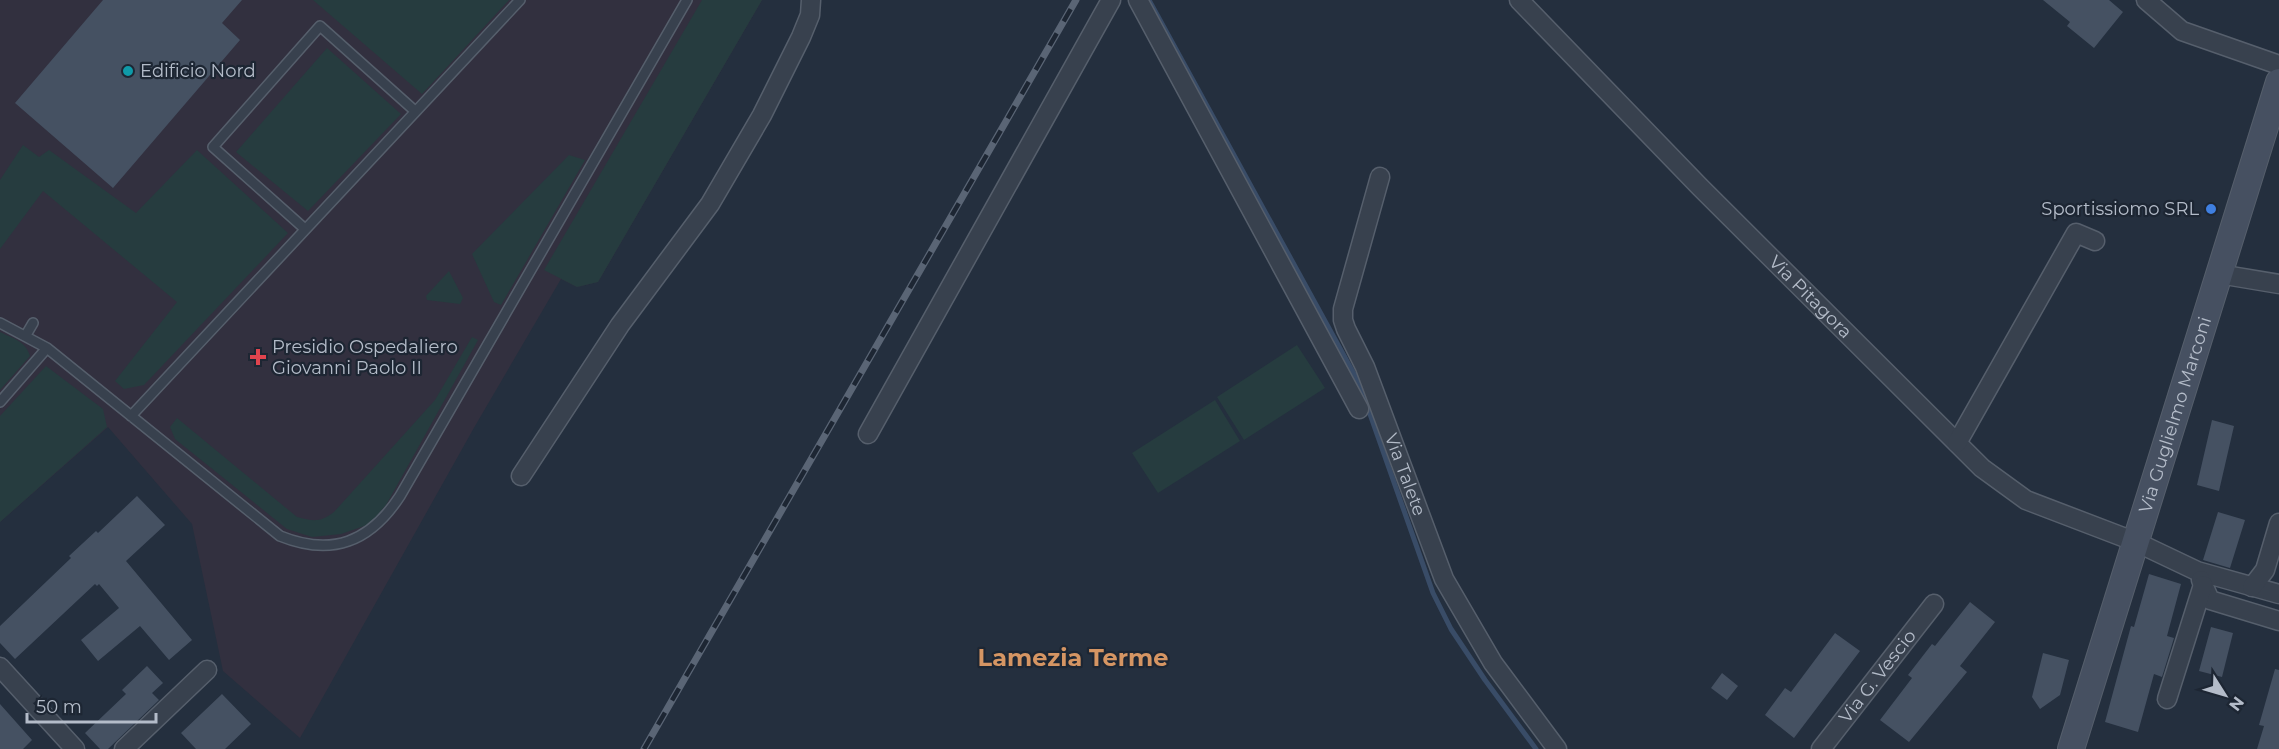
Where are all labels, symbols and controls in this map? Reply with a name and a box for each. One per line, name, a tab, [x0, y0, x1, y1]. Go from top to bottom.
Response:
place label: Edificio Nord	[140, 60, 256, 82]
marker: Edificio Nord	[121, 64, 135, 78]
place label: Sportissiomo SRL	[2041, 198, 2199, 220]
marker: Sportissiomo SRL	[2204, 202, 2218, 216]
street label: Via Pitagora	[1764, 251, 1856, 343]
street label: Via Guglielmo Marconi	[2134, 314, 2216, 516]
place label: Presidio Ospedaliero Giovanni Paolo II	[272, 336, 458, 379]
marker: Presidio Ospedaliero Giovanni Paolo II	[249, 348, 267, 366]
street label: Via Talete	[1380, 430, 1431, 519]
street label: Via G. Vescio	[1834, 625, 1921, 728]
district label: Lamezia Terme	[978, 643, 1168, 672]
north arrow	[2195, 665, 2255, 725]
scale bar	[27, 686, 156, 724]
text: N	[2225, 693, 2248, 715]
text: 50 m	[36, 696, 82, 718]

